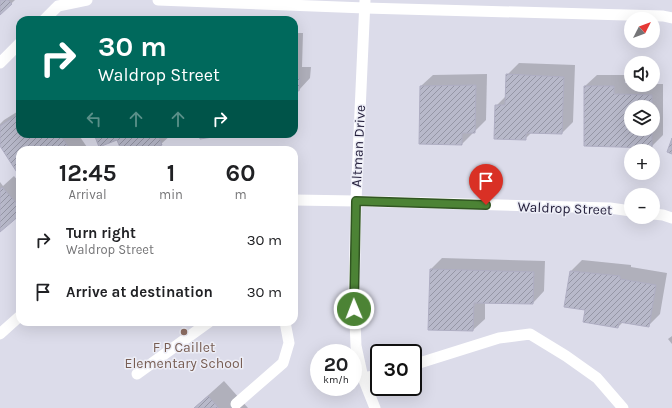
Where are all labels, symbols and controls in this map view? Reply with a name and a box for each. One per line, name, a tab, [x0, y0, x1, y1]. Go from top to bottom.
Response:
north arrow	[624, 12, 660, 48]
map controls	[624, 12, 660, 224]
text: 30 m	[98, 30, 167, 63]
icon: right	[32, 32, 84, 84]
button: sound	[624, 56, 660, 92]
text: Waldrop Street	[98, 64, 220, 86]
button: layers	[624, 100, 660, 136]
street label: Altman Drive	[348, 104, 369, 188]
icon: left	[83, 108, 105, 130]
icon: ahead	[125, 108, 147, 130]
icon: ahead	[167, 108, 189, 130]
icon: right	[209, 108, 231, 130]
button: +	[624, 144, 660, 180]
text: 12:45	[59, 159, 116, 187]
text: 1	[167, 159, 175, 187]
text: 60	[226, 159, 255, 187]
pin	[469, 164, 503, 205]
icon: arrive	[475, 170, 497, 192]
text: Arrival	[69, 187, 107, 202]
text: min	[159, 187, 183, 202]
text: m	[234, 187, 247, 202]
button: −	[624, 188, 660, 224]
street label: Waldrop Street	[517, 198, 613, 219]
text: Turn right	[66, 224, 136, 242]
icon: right	[32, 229, 54, 251]
text: 30 m	[247, 231, 282, 249]
text: Waldrop Street	[66, 242, 154, 257]
icon: arrive	[32, 281, 54, 303]
text: Arrive at destination	[66, 283, 213, 301]
text: 30 m	[247, 283, 282, 301]
position arrow	[333, 288, 375, 330]
marker: F P Caillet Elementary School	[179, 327, 189, 337]
place label: F P Caillet Elementary School	[125, 339, 243, 372]
speed limit sign: 30	[370, 344, 422, 396]
text: 20	[324, 353, 348, 376]
text: km/h	[323, 374, 349, 386]

